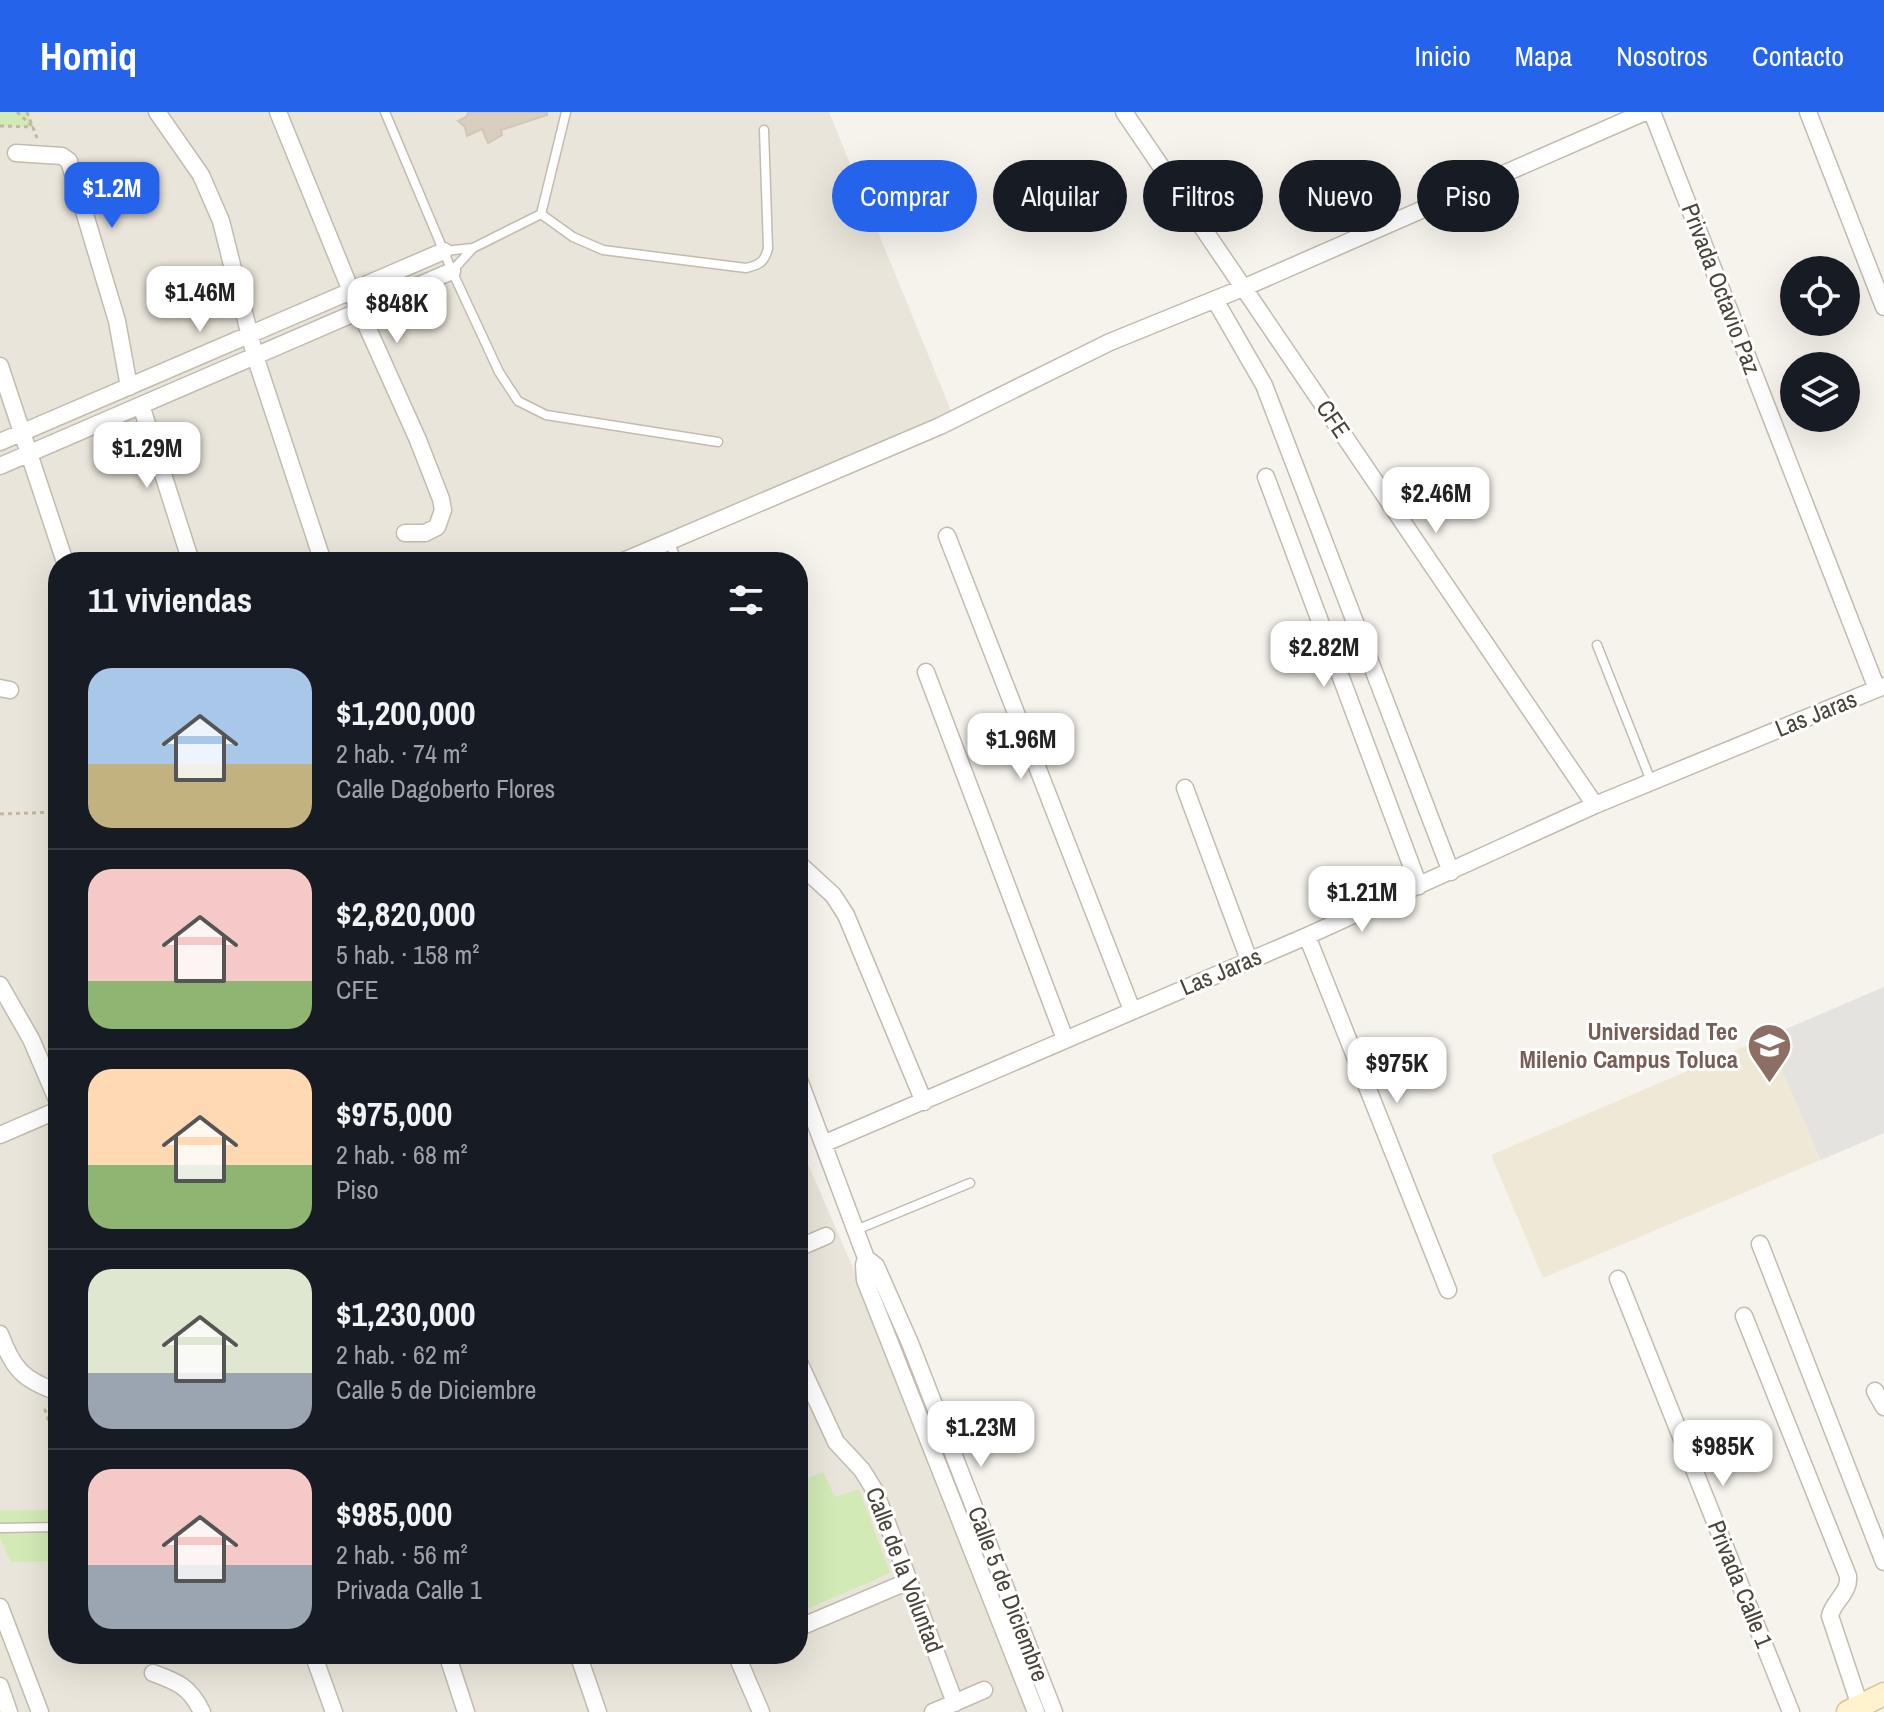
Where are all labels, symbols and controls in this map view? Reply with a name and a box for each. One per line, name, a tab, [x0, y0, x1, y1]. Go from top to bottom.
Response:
text: Homiq	[40, 31, 137, 82]
text: Inicio	[1415, 37, 1471, 75]
text: Mapa	[1515, 37, 1572, 75]
text: Nosotros	[1616, 37, 1708, 75]
text: Contacto	[1752, 37, 1844, 75]
chip: Comprar	[832, 160, 977, 232]
chip: Alquilar	[993, 160, 1127, 232]
chip: Filtros	[1143, 160, 1263, 232]
chip: Nuevo	[1279, 160, 1401, 232]
chip: Piso	[1417, 160, 1519, 232]
pin: $1.2M	[56, 162, 168, 230]
text: $1.2M	[82, 170, 142, 205]
street label: Privada Octavio Paz	[1675, 199, 1769, 379]
map controls	[1780, 256, 1860, 432]
button: locate	[1780, 256, 1860, 336]
pin: $1.46M	[135, 266, 265, 334]
text: $1.46M	[164, 274, 236, 309]
pin: $848K	[341, 277, 453, 345]
text: $848K	[366, 285, 428, 320]
button: layers	[1780, 352, 1860, 432]
street label: CFE	[1310, 393, 1358, 444]
pin: $1.29M	[82, 422, 212, 490]
text: $1.29M	[111, 430, 183, 465]
pin: $2.46M	[1371, 467, 1501, 535]
text: $2.46M	[1400, 475, 1472, 510]
text: 11 viviendas	[88, 577, 252, 623]
icon: filters	[724, 578, 768, 622]
pin: $2.82M	[1259, 621, 1389, 689]
text: $2.82M	[1288, 629, 1360, 664]
street label: Las Jaras	[1770, 682, 1861, 744]
text: $1,200,000	[336, 690, 476, 736]
icon: home	[152, 700, 248, 796]
pin: $1.96M	[956, 713, 1086, 781]
text: $1.96M	[985, 721, 1057, 756]
text: 2 hab. · 74 m²	[336, 736, 468, 771]
text: Calle Dagoberto Flores	[336, 771, 555, 806]
pin: $1.21M	[1297, 866, 1427, 934]
text: $1.21M	[1326, 874, 1398, 909]
text: $2,820,000	[336, 891, 476, 937]
icon: home	[152, 901, 248, 997]
text: 5 hab. · 158 m²	[336, 937, 479, 972]
street label: Las Jaras	[1175, 940, 1266, 1002]
text: CFE	[336, 972, 379, 1007]
place label: Universidad Tec Milenio Campus Toluca	[1520, 1015, 1738, 1075]
school or university icon: Universidad Tec Milenio Campus Toluca	[1745, 1022, 1793, 1085]
pin: $975K	[1341, 1037, 1453, 1105]
text: $975K	[1366, 1045, 1428, 1080]
text: $975,000	[336, 1091, 452, 1137]
icon: home	[152, 1101, 248, 1197]
text: 2 hab. · 68 m²	[336, 1137, 468, 1172]
text: Piso	[336, 1172, 379, 1207]
text: $1,230,000	[336, 1291, 476, 1337]
icon: home	[152, 1301, 248, 1397]
text: 2 hab. · 62 m²	[336, 1337, 468, 1372]
text: Calle 5 de Diciembre	[336, 1372, 536, 1407]
pin: $1.23M	[916, 1401, 1046, 1469]
text: $1.23M	[945, 1409, 1017, 1444]
pin: $985K	[1667, 1420, 1779, 1488]
text: $985K	[1692, 1428, 1754, 1463]
street label: Calle de la Voluntad	[859, 1482, 951, 1657]
text: $985,000	[336, 1491, 452, 1537]
icon: home	[152, 1501, 248, 1597]
street label: Calle 5 de Diciembre	[961, 1502, 1057, 1686]
street label: Privada Calle 1	[1701, 1515, 1781, 1652]
text: 2 hab. · 56 m²	[336, 1537, 468, 1572]
text: Privada Calle 1	[336, 1572, 482, 1607]

